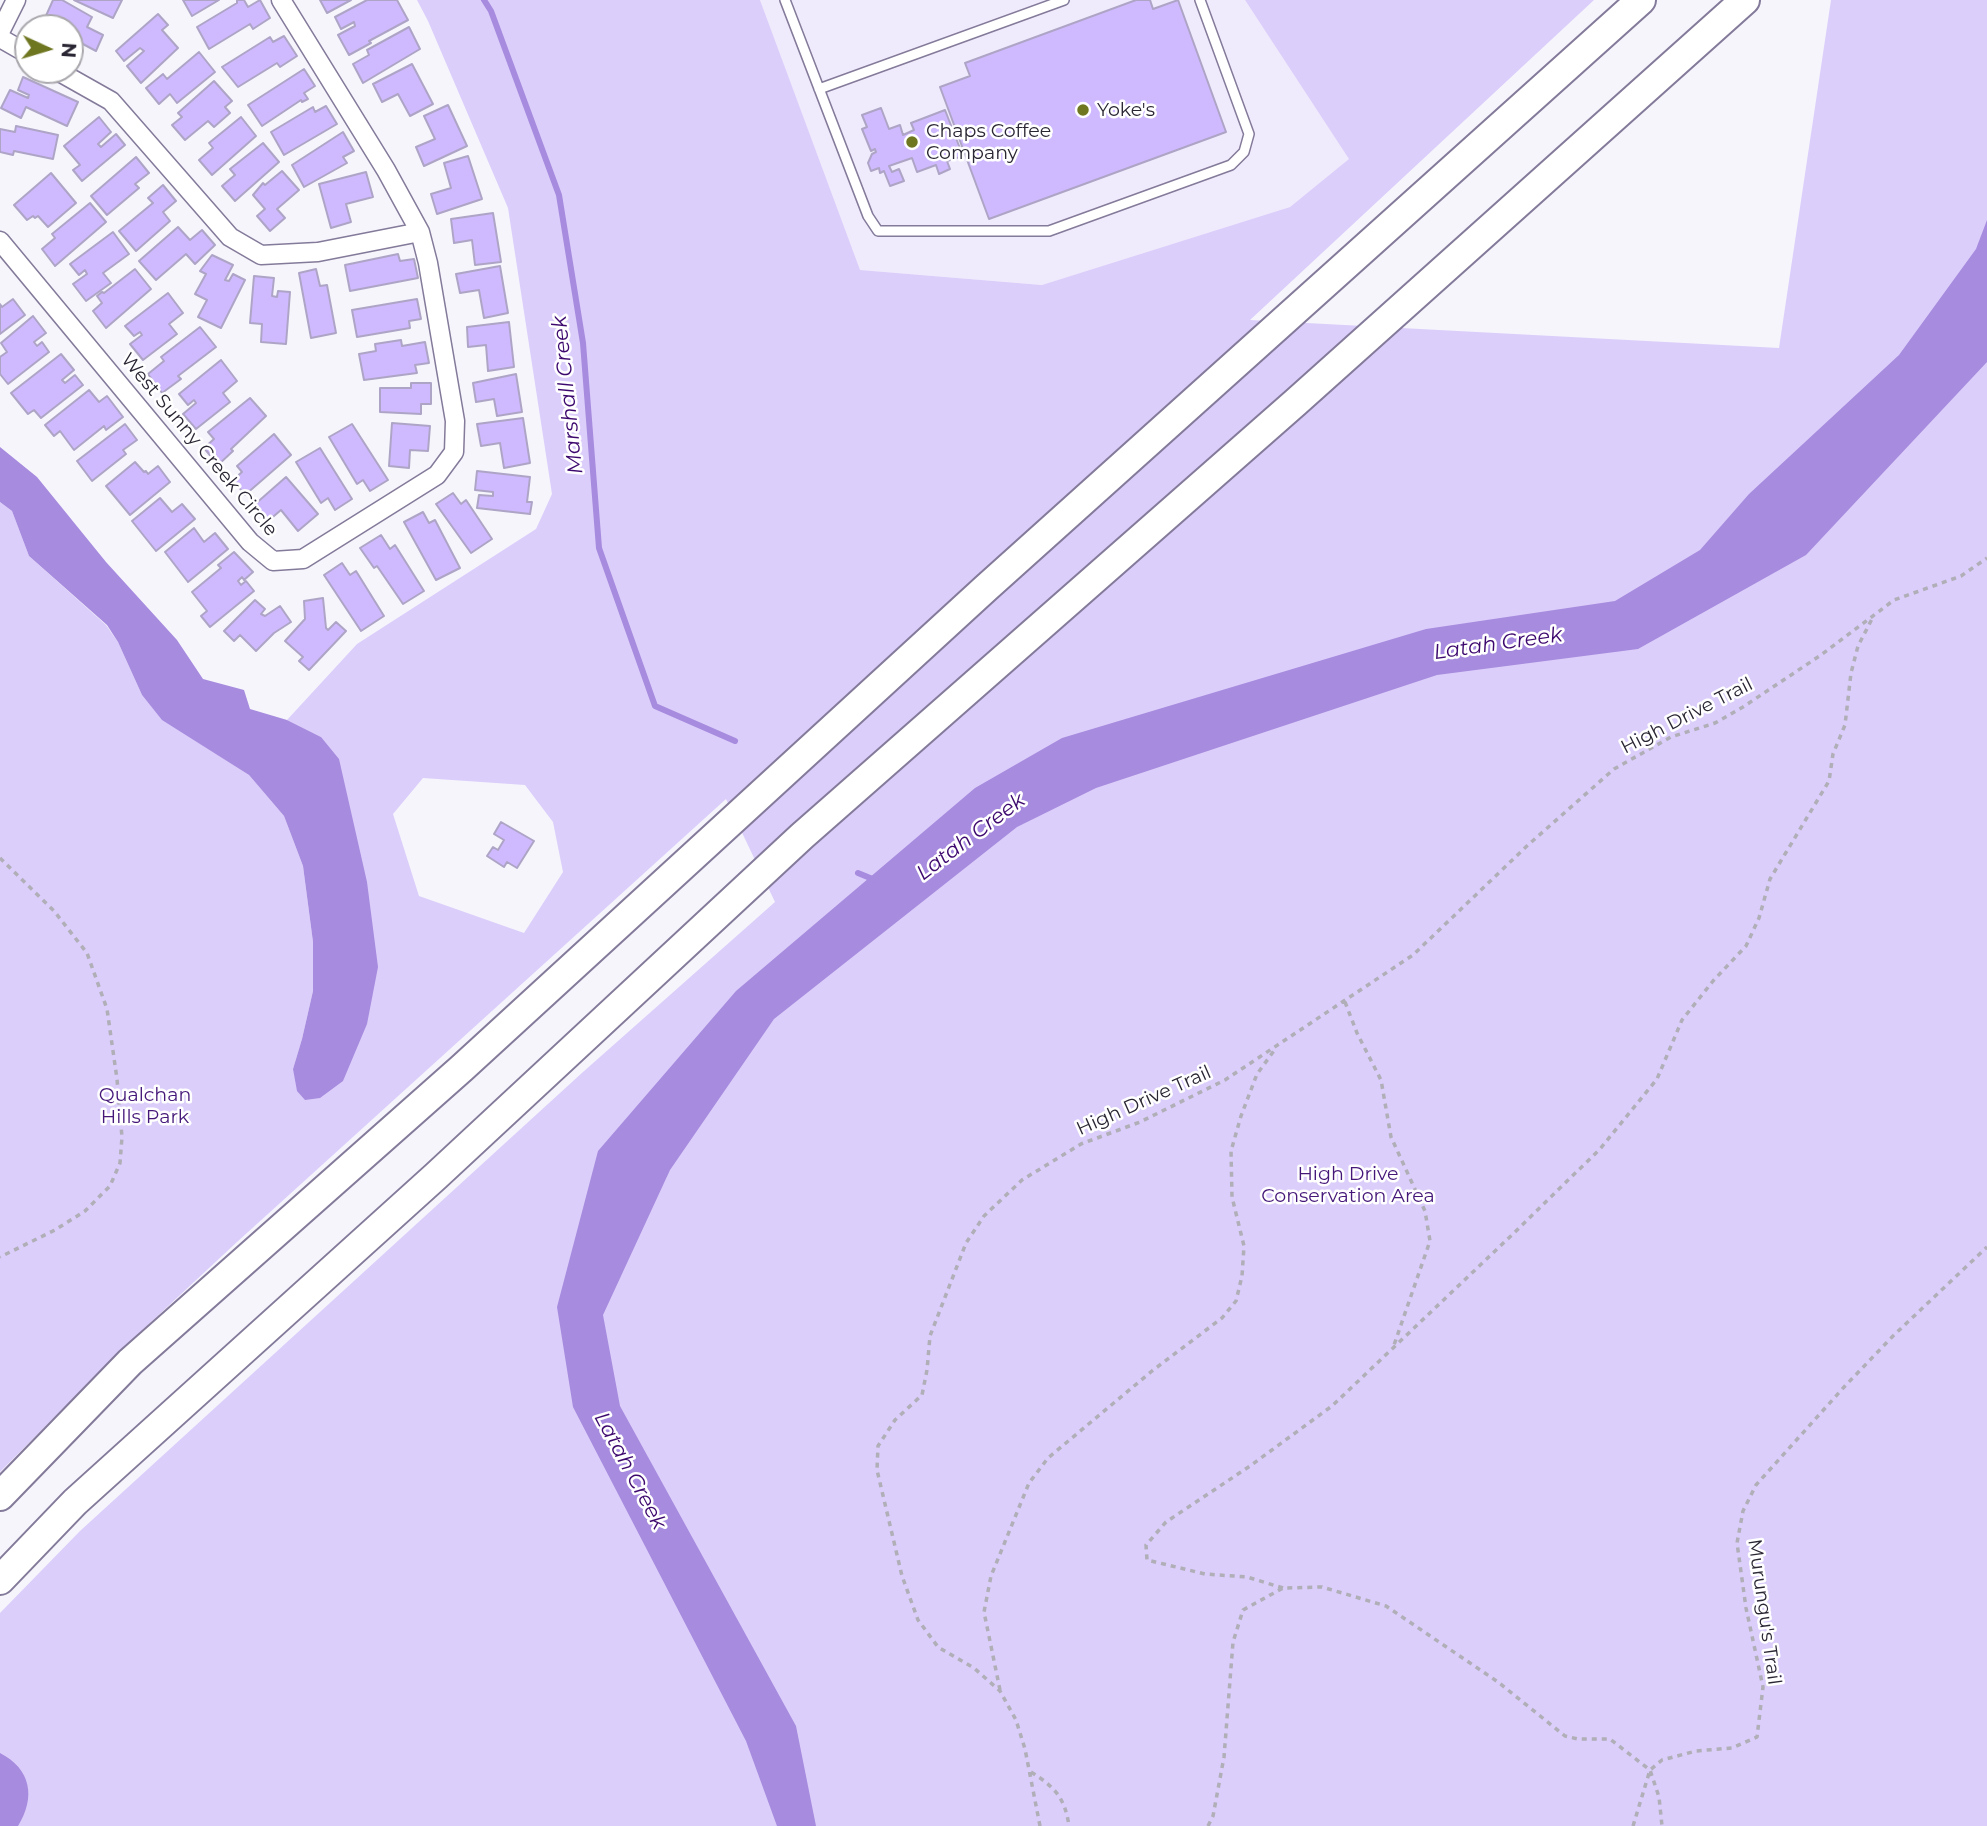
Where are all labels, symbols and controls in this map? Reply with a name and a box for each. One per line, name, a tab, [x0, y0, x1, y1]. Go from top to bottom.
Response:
north arrow	[14, 14, 84, 84]
text: N	[56, 42, 80, 59]
place label: Yoke's	[1097, 99, 1155, 121]
marker: Yoke's	[1075, 102, 1091, 118]
place label: Chaps Coffee Company	[926, 120, 1051, 164]
marker: Chaps Coffee Company	[904, 134, 920, 150]
water label: Marshall Creek	[547, 314, 589, 476]
street label: West Sunny Creek Circle	[116, 349, 282, 541]
water label: Latah Creek	[1432, 623, 1564, 665]
street label: High Drive Trail	[1617, 673, 1757, 759]
water label: Latah Creek	[912, 788, 1030, 886]
street label: High Drive Trail	[1073, 1061, 1215, 1141]
park label: Qualchan Hills Park	[99, 1084, 191, 1128]
park label: High Drive Conservation Area	[1261, 1163, 1435, 1207]
water label: Latah Creek	[588, 1408, 672, 1534]
street label: Murungu's Trail	[1742, 1538, 1786, 1686]

